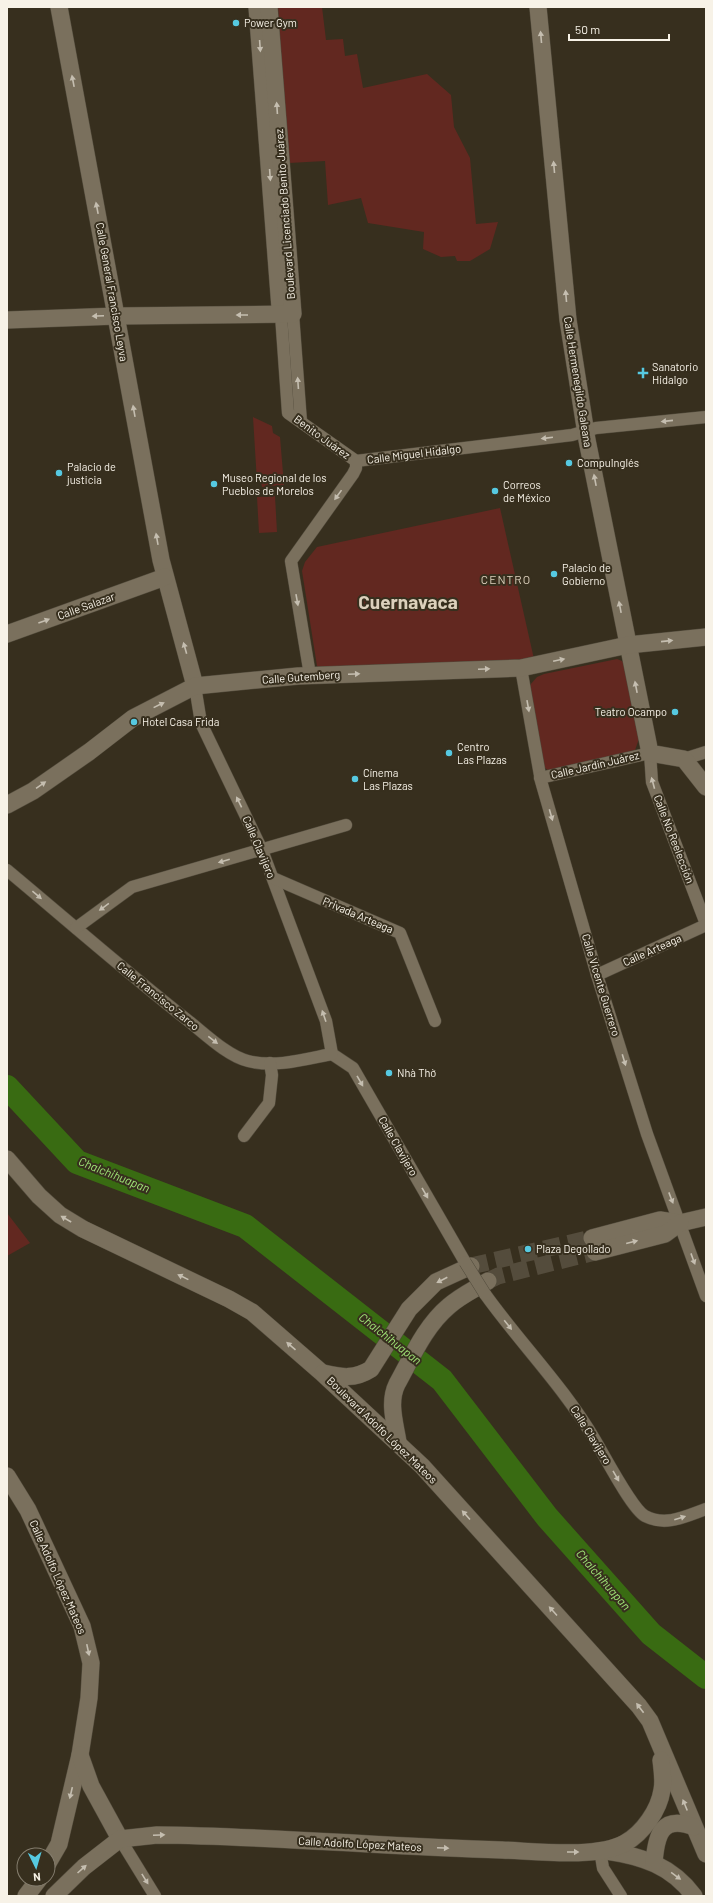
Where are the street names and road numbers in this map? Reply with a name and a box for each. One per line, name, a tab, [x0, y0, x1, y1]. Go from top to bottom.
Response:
street label: Boulevard Licenciado Benito Juárez	[272, 128, 297, 300]
street label: Calle General Francisco Leyva	[94, 221, 131, 362]
street label: Calle Hermenegildo Galeana	[562, 316, 595, 448]
street label: Benito Juárez	[292, 412, 353, 461]
street label: Calle Miguel Hidalgo	[366, 441, 462, 466]
street label: Calle Salazar	[55, 589, 116, 622]
street label: Calle Gutemberg	[261, 667, 341, 686]
street label: Calle Jardín Juárez	[549, 748, 640, 781]
street label: Calle No Reelección	[652, 793, 697, 885]
street label: Calle Clavijero	[240, 814, 278, 880]
street label: Privada Arteaga	[321, 894, 395, 935]
street label: Calle Arteaga	[620, 931, 683, 968]
street label: Calle Vicente Guerrero	[580, 932, 623, 1038]
street label: Calle Francisco Zarco	[115, 958, 202, 1033]
street label: Calle Clavijero	[376, 1114, 421, 1178]
street label: Boulevard Adolfo López Mateos	[325, 1374, 440, 1486]
street label: Calle Clavijero	[568, 1403, 615, 1466]
street label: Calle Adolfo López Mateos	[27, 1518, 90, 1636]
street label: Calle Adolfo López Mateos	[298, 1834, 422, 1853]

